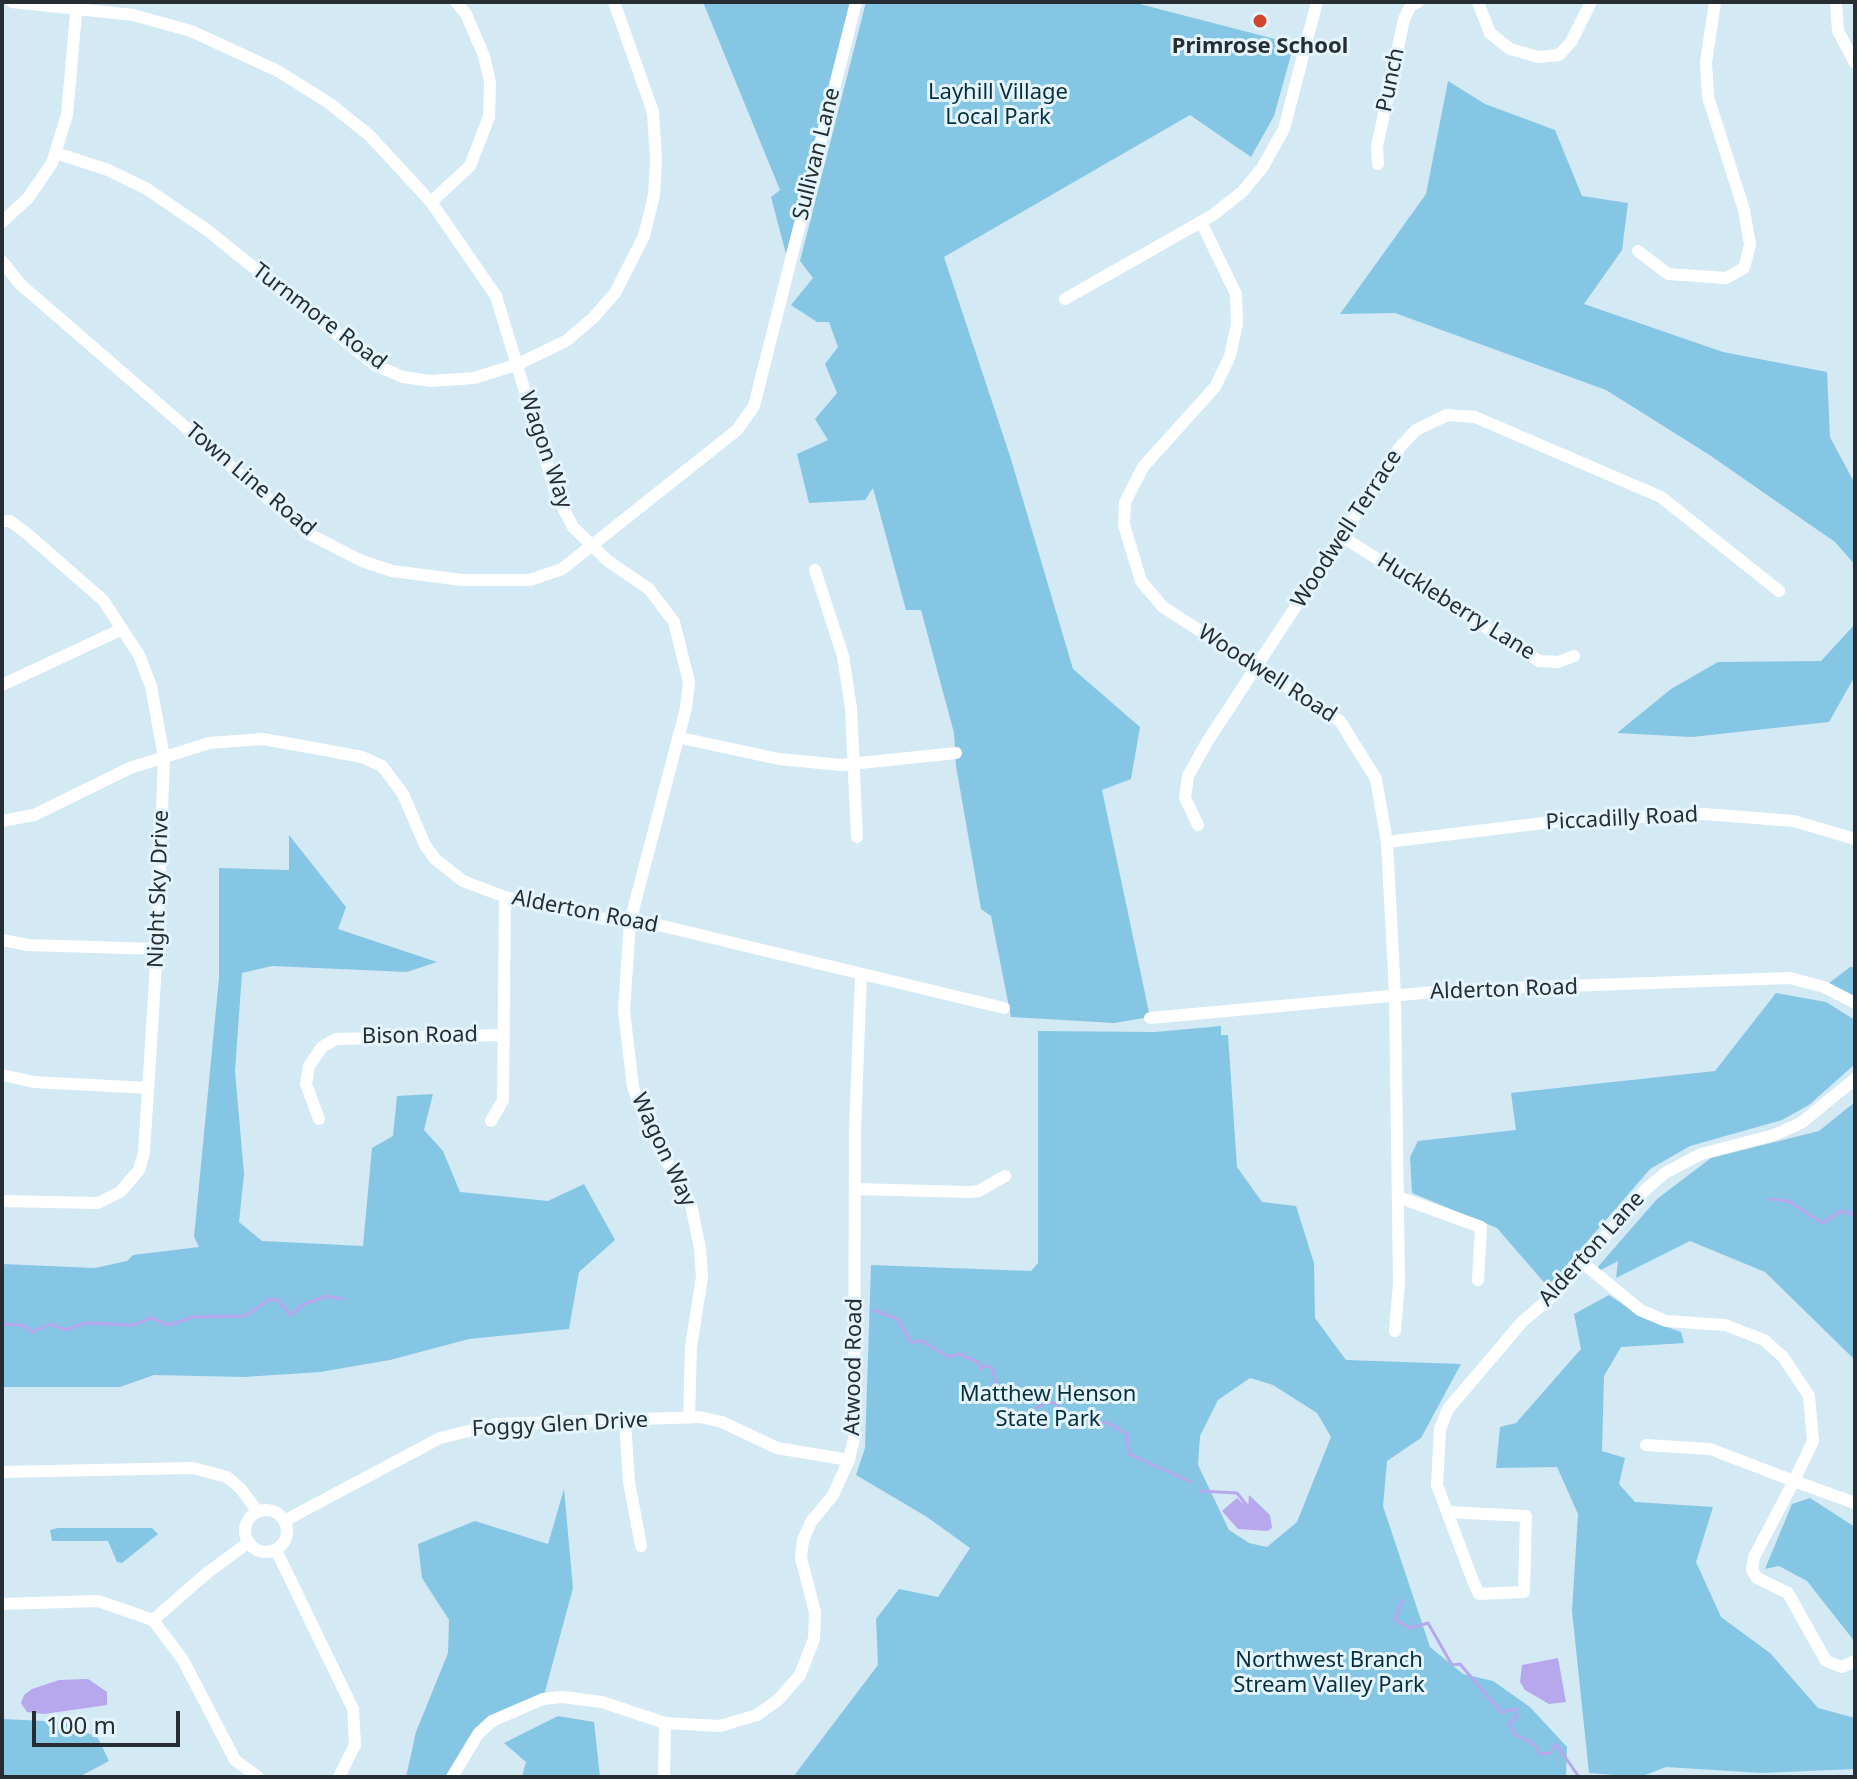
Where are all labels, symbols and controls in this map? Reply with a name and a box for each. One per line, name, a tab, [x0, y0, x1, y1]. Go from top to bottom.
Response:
marker: Primrose School	[1251, 12, 1269, 30]
place label: Primrose School	[1172, 34, 1348, 60]
street label: Punch	[1371, 46, 1411, 114]
park label: Layhill Village Local Park	[928, 80, 1068, 132]
street label: Sullivan Lane	[788, 85, 846, 223]
street label: Turnmore Road	[247, 258, 391, 376]
street label: Wagon Way	[513, 388, 577, 512]
street label: Town Line Road	[179, 418, 321, 542]
street label: Woodwell Terrace	[1286, 445, 1408, 613]
street label: Huckleberry Lane	[1372, 548, 1540, 666]
street label: Woodwell Road	[1193, 619, 1341, 729]
street label: Piccadilly Road	[1545, 802, 1699, 836]
street label: Night Sky Drive	[143, 809, 175, 969]
street label: Alderton Road	[510, 885, 660, 939]
street label: Alderton Road	[1429, 974, 1579, 1006]
street label: Bison Road	[362, 1022, 478, 1050]
street label: Wagon Way	[625, 1089, 701, 1211]
street label: Alderton Lane	[1534, 1186, 1650, 1312]
street label: Atwood Road	[840, 1298, 868, 1436]
park label: Matthew Henson State Park	[960, 1382, 1136, 1434]
street label: Foggy Glen Drive	[471, 1407, 649, 1443]
park label: Northwest Branch Stream Valley Park	[1233, 1648, 1425, 1700]
scale bar	[36, 1695, 184, 1745]
text: 100 m	[46, 1708, 116, 1741]

